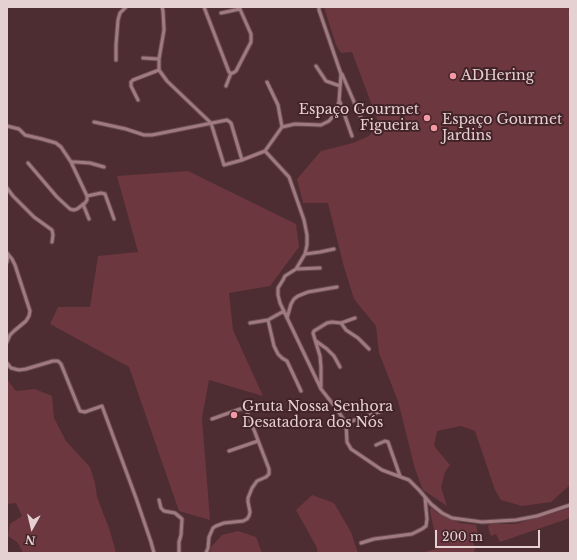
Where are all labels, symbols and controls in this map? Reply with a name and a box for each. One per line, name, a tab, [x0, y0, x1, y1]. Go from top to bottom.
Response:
place label: ADHering	[461, 68, 534, 84]
marker: ADHering	[448, 71, 458, 81]
place label: Espaço Gourmet Figueira	[299, 102, 419, 134]
place label: Espaço Gourmet Jardins	[442, 112, 562, 144]
marker: Espaço Gourmet Figueira	[422, 113, 432, 123]
marker: Espaço Gourmet Jardins	[429, 123, 439, 133]
place label: Gruta Nossa Senhora Desatadora dos Nós	[242, 399, 393, 432]
marker: Gruta Nossa Senhora Desatadora dos Nós	[229, 410, 239, 420]
north arrow	[12, 508, 52, 548]
scale bar	[437, 522, 542, 548]
text: 200 m	[442, 529, 483, 544]
text: N	[24, 532, 36, 548]

